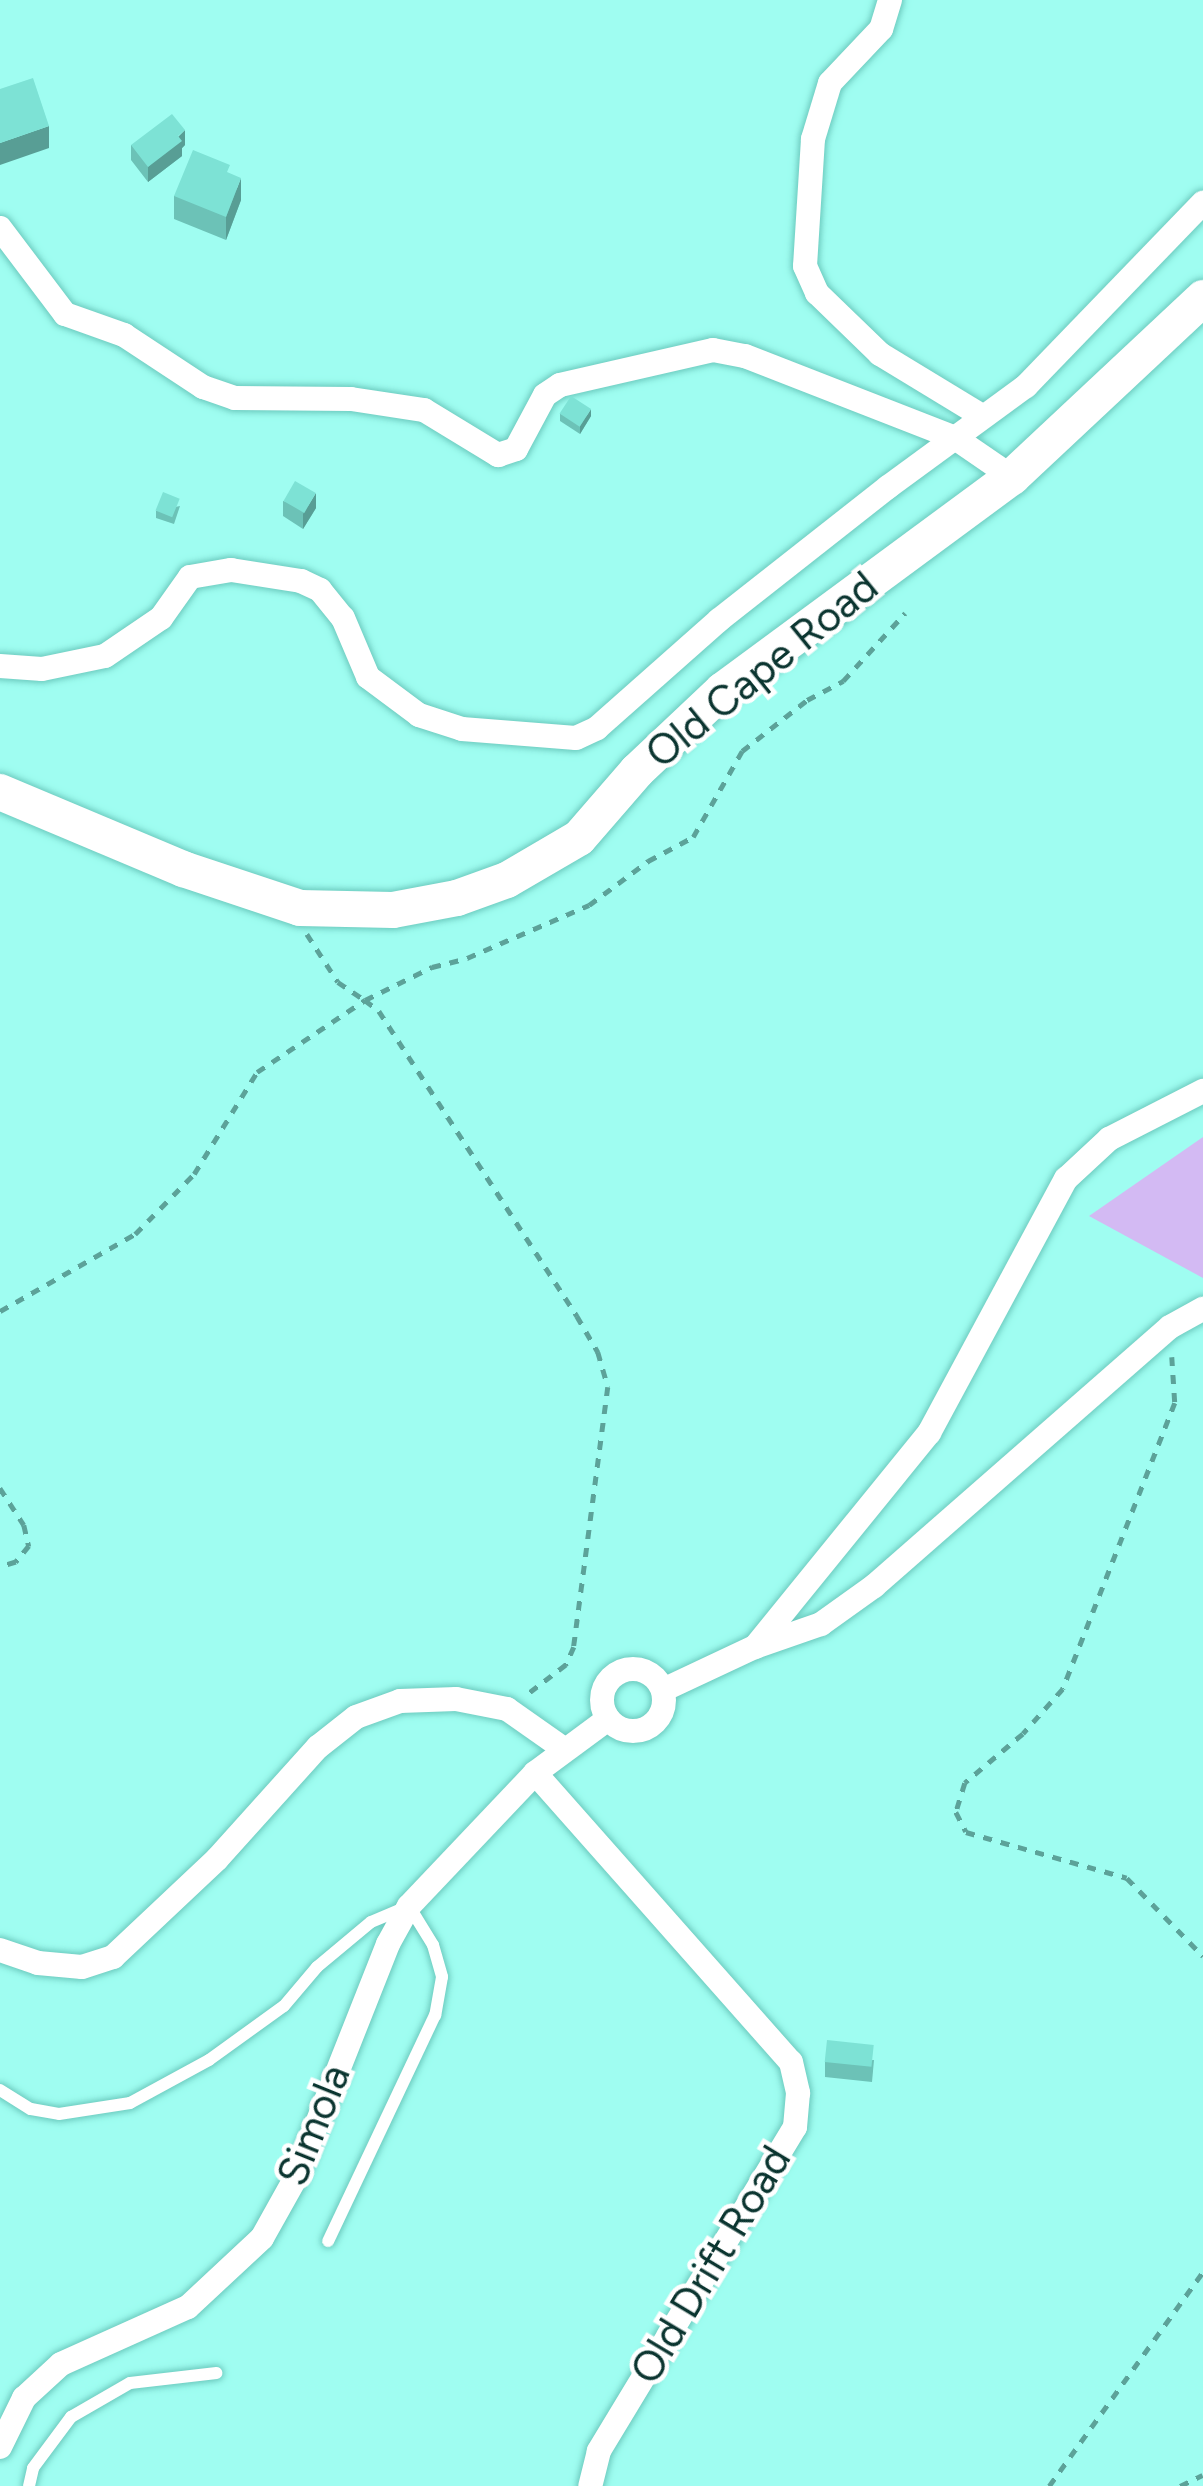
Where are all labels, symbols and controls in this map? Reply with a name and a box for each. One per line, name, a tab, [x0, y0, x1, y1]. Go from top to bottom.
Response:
street label: Old Cape Road	[636, 561, 888, 779]
street label: Simola	[267, 2057, 361, 2193]
street label: Old Drift Road	[620, 2137, 802, 2393]

